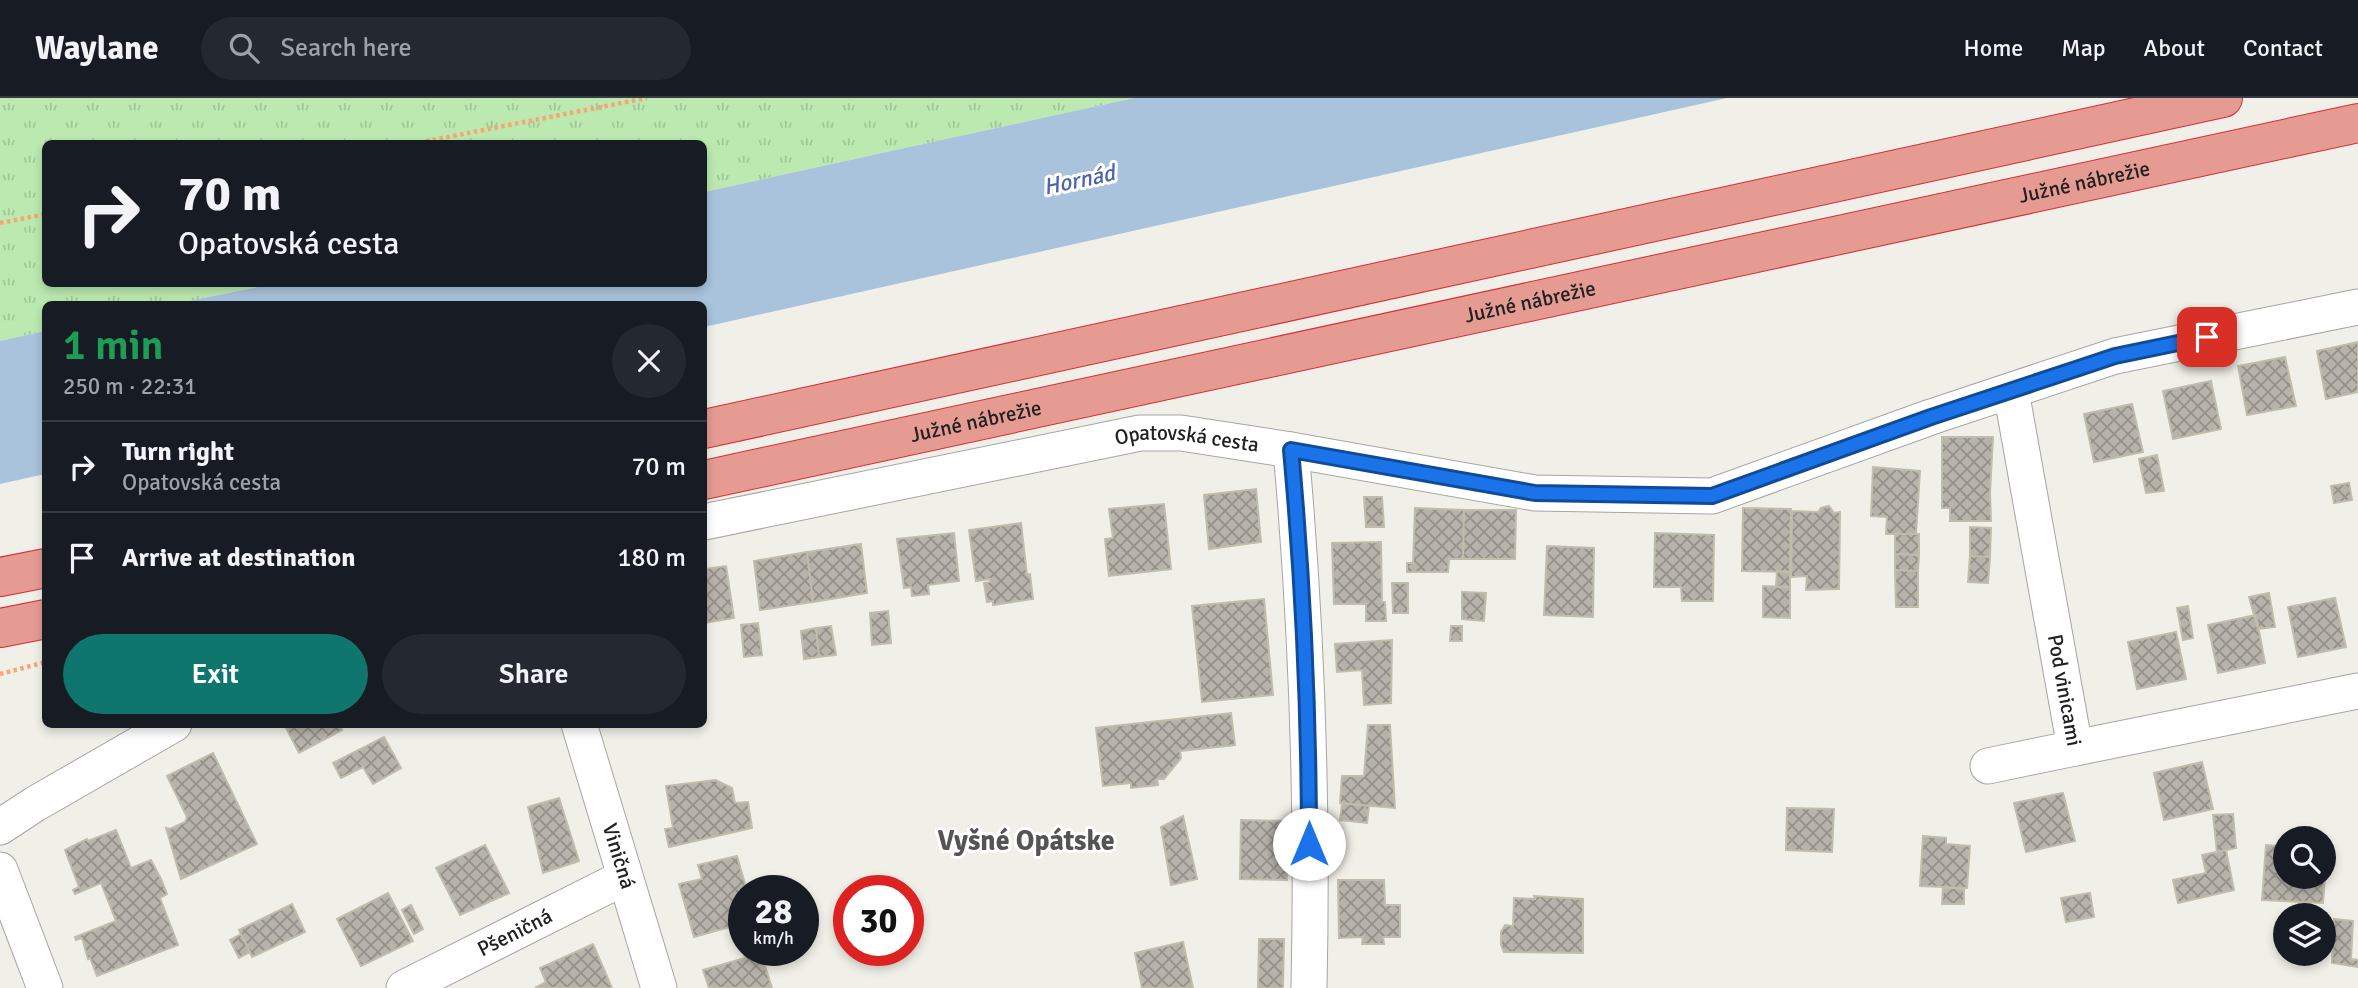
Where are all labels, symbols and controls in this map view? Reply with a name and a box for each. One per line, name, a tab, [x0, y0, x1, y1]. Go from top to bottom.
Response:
search box	[201, 17, 691, 80]
text: Waylane	[35, 28, 159, 69]
icon: search	[225, 29, 263, 67]
text: Search here	[281, 32, 412, 64]
text: Home	[1963, 33, 2023, 63]
text: Map	[2061, 33, 2106, 63]
text: About	[2144, 33, 2205, 63]
text: Contact	[2243, 33, 2323, 63]
street label: Južné nábrežie	[2016, 155, 2152, 209]
water label: Hornád	[1041, 158, 1120, 202]
text: 70 m	[178, 164, 281, 224]
icon: right	[63, 168, 154, 259]
text: Opatovská cesta	[178, 224, 399, 263]
street label: Južné nábrežie	[1462, 275, 1598, 329]
pin	[2177, 307, 2237, 367]
icon: arrive	[2188, 318, 2226, 356]
text: 1 min	[63, 320, 164, 371]
button: close	[612, 324, 686, 398]
text: 250 m · 22:31	[63, 372, 197, 401]
street label: Južné nábrežie	[908, 395, 1044, 448]
street label: Opatovská cesta	[1112, 420, 1261, 458]
text: Turn right	[122, 436, 234, 468]
icon: right	[63, 448, 101, 486]
text: 70 m	[631, 451, 686, 483]
text: Opatovská cesta	[122, 468, 281, 497]
icon: arrive	[63, 539, 101, 577]
text: Arrive at destination	[122, 542, 355, 574]
text: 180 m	[617, 542, 686, 574]
street label: Pod vinicami	[2042, 632, 2087, 748]
button: Exit	[63, 634, 368, 714]
button: Share	[382, 634, 686, 714]
position arrow	[1272, 807, 1346, 881]
street label: Viničná	[597, 820, 641, 892]
district label: Vyšné Opátske	[937, 824, 1115, 858]
map controls	[2273, 826, 2336, 966]
button: search	[2273, 826, 2336, 889]
speed limit sign: 30	[833, 875, 924, 966]
text: 28	[755, 890, 792, 933]
street label: Pšeničná	[473, 903, 557, 962]
button: layers	[2273, 903, 2336, 966]
text: km/h	[753, 927, 794, 949]

